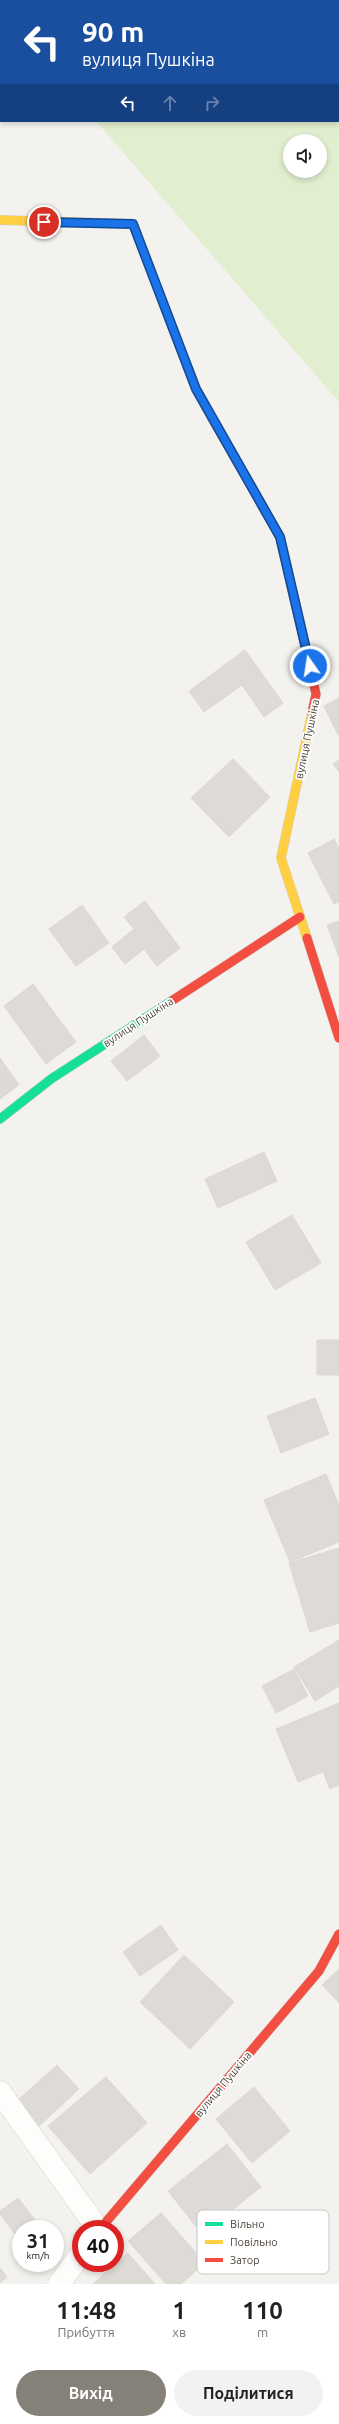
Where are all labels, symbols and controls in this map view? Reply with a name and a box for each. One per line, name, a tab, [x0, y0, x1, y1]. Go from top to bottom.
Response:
icon: left	[16, 16, 68, 68]
text: 90 m	[82, 16, 144, 47]
text: вулиця Пушкіна	[82, 49, 215, 69]
icon: left	[117, 92, 139, 114]
icon: ahead	[159, 92, 181, 114]
icon: right	[201, 92, 223, 114]
map controls	[283, 134, 327, 178]
button: sound	[283, 134, 327, 178]
pin	[27, 205, 61, 239]
icon: arrive	[33, 211, 55, 233]
position arrow	[289, 645, 331, 687]
street label: вулиця Пушкіна	[293, 698, 321, 780]
street label: вулиця Пушкіна	[101, 995, 175, 1049]
street label: вулиця Пушкіна	[192, 2049, 254, 2119]
legend	[197, 2210, 329, 2274]
text: Вільно	[230, 2218, 265, 2230]
speed limit sign: 40	[72, 2220, 124, 2272]
text: 31	[27, 2229, 49, 2252]
text: Повільно	[230, 2236, 278, 2248]
text: km/h	[26, 2250, 50, 2261]
text: Затор	[230, 2254, 260, 2266]
text: 11:48	[56, 2297, 116, 2324]
text: 1	[172, 2297, 186, 2324]
text: 110	[242, 2297, 283, 2324]
text: Прибуття	[58, 2325, 115, 2339]
text: хв	[172, 2325, 186, 2339]
text: m	[257, 2325, 268, 2339]
button: Вихід	[16, 2370, 166, 2416]
button: Поділитися	[174, 2370, 323, 2416]

